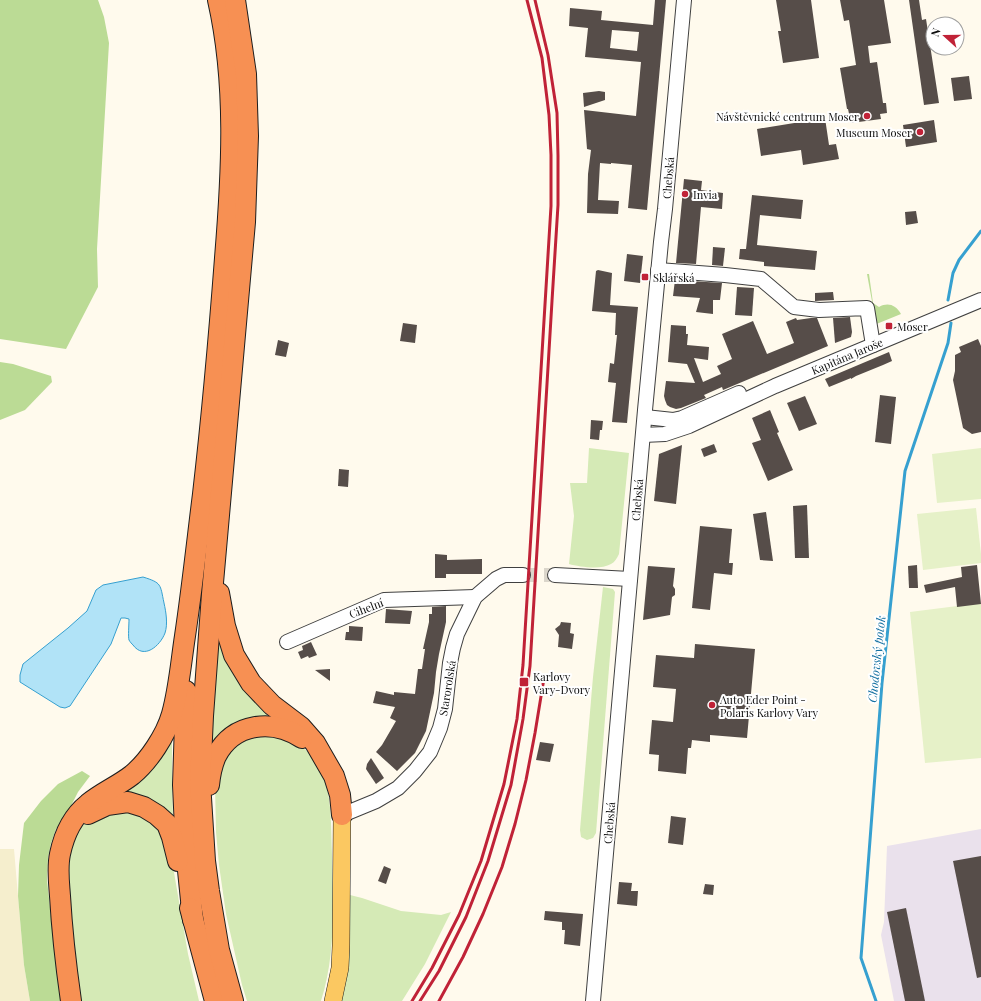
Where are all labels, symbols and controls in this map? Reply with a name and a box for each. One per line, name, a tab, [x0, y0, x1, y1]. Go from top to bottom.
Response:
north arrow	[925, 16, 965, 56]
text: N	[927, 26, 944, 39]
place label: Návštěvnické centrum Moser	[716, 109, 859, 124]
marker: Návštěvnické centrum Moser	[862, 111, 872, 121]
place label: Museum Moser	[836, 125, 912, 140]
marker: Museum Moser	[915, 127, 925, 137]
street label: Chebská	[659, 156, 677, 200]
place label: Invia	[693, 187, 718, 202]
marker: Invia	[680, 189, 690, 199]
place label: Sklářská	[653, 270, 695, 285]
marker: Sklářská	[640, 272, 650, 282]
place label: Moser	[897, 319, 928, 334]
marker: Moser	[884, 321, 894, 331]
street label: Kapitána Jaroše	[809, 334, 885, 378]
street label: Chebská	[628, 478, 646, 522]
street label: Cihelní	[347, 595, 385, 621]
water label: Chodovský potok	[863, 615, 889, 703]
street label: Starorolská	[435, 659, 459, 717]
place label: Karlovy Vary-Dvory	[532, 669, 591, 697]
marker: Karlovy Vary-Dvory	[518, 676, 530, 688]
place label: Auto Eder Point - Polaris Karlovy Vary	[719, 692, 819, 720]
marker: Auto Eder Point - Polaris Karlovy Vary	[707, 700, 717, 710]
street label: Chebská	[600, 801, 618, 845]

